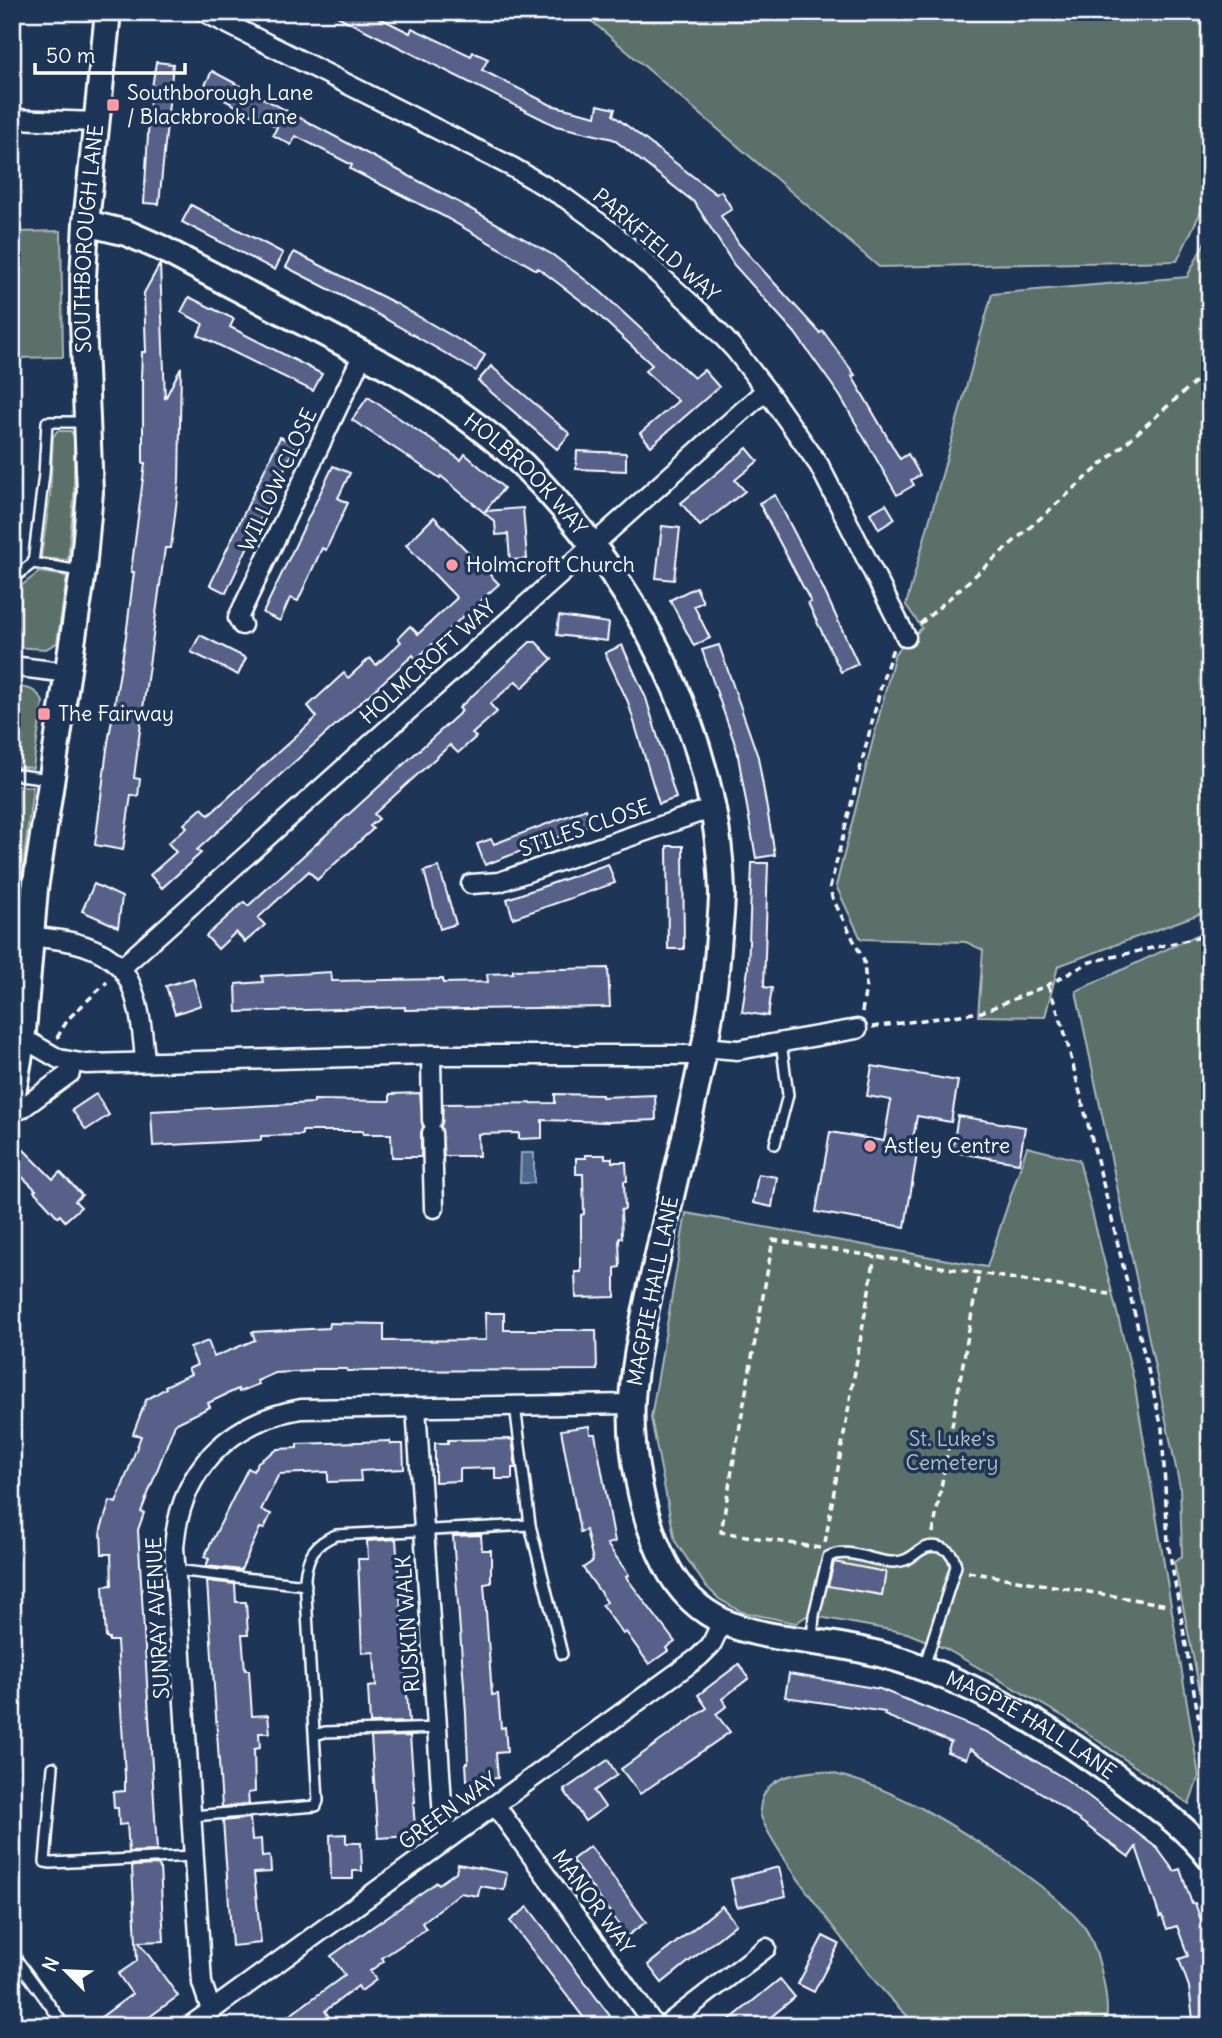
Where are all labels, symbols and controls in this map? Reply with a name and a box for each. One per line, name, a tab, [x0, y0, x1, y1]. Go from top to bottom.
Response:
scale bar	[35, 32, 186, 76]
text: 50 m	[46, 42, 95, 69]
place label: Southborough Lane / Blackbrook Lane	[127, 79, 313, 130]
marker: Southborough Lane / Blackbrook Lane	[105, 97, 121, 113]
street label: SOUTHBOROUGH LANE	[69, 123, 109, 354]
street label: PARKFIELD WAY	[587, 182, 726, 307]
street label: WILLOW CLOSE	[233, 404, 323, 556]
street label: HOLBROOK WAY	[459, 407, 594, 541]
place label: Holmcroft Church	[466, 551, 635, 578]
marker: Holmcroft Church	[444, 557, 460, 573]
street label: HOLMCROFT WAY	[354, 593, 502, 730]
place label: The Fairway	[58, 700, 174, 727]
marker: The Fairway	[36, 706, 52, 722]
street label: STILES CLOSE	[516, 792, 654, 863]
place label: Astley Centre	[884, 1132, 1010, 1159]
marker: Astley Centre	[862, 1138, 878, 1154]
street label: MAGPIE HALL LANE	[621, 1194, 684, 1388]
park label: St. Luke's Cemetery	[906, 1425, 999, 1476]
street label: SUNRAY AVENUE	[140, 1536, 175, 1700]
street label: RUSKIN WALK	[389, 1555, 426, 1694]
street label: MAGPIE HALL LANE	[942, 1665, 1122, 1785]
street label: GREEN WAY	[393, 1766, 503, 1855]
street label: MANOR WAY	[546, 1844, 641, 1959]
north arrow	[32, 1937, 102, 2007]
text: N	[37, 1953, 64, 1975]

